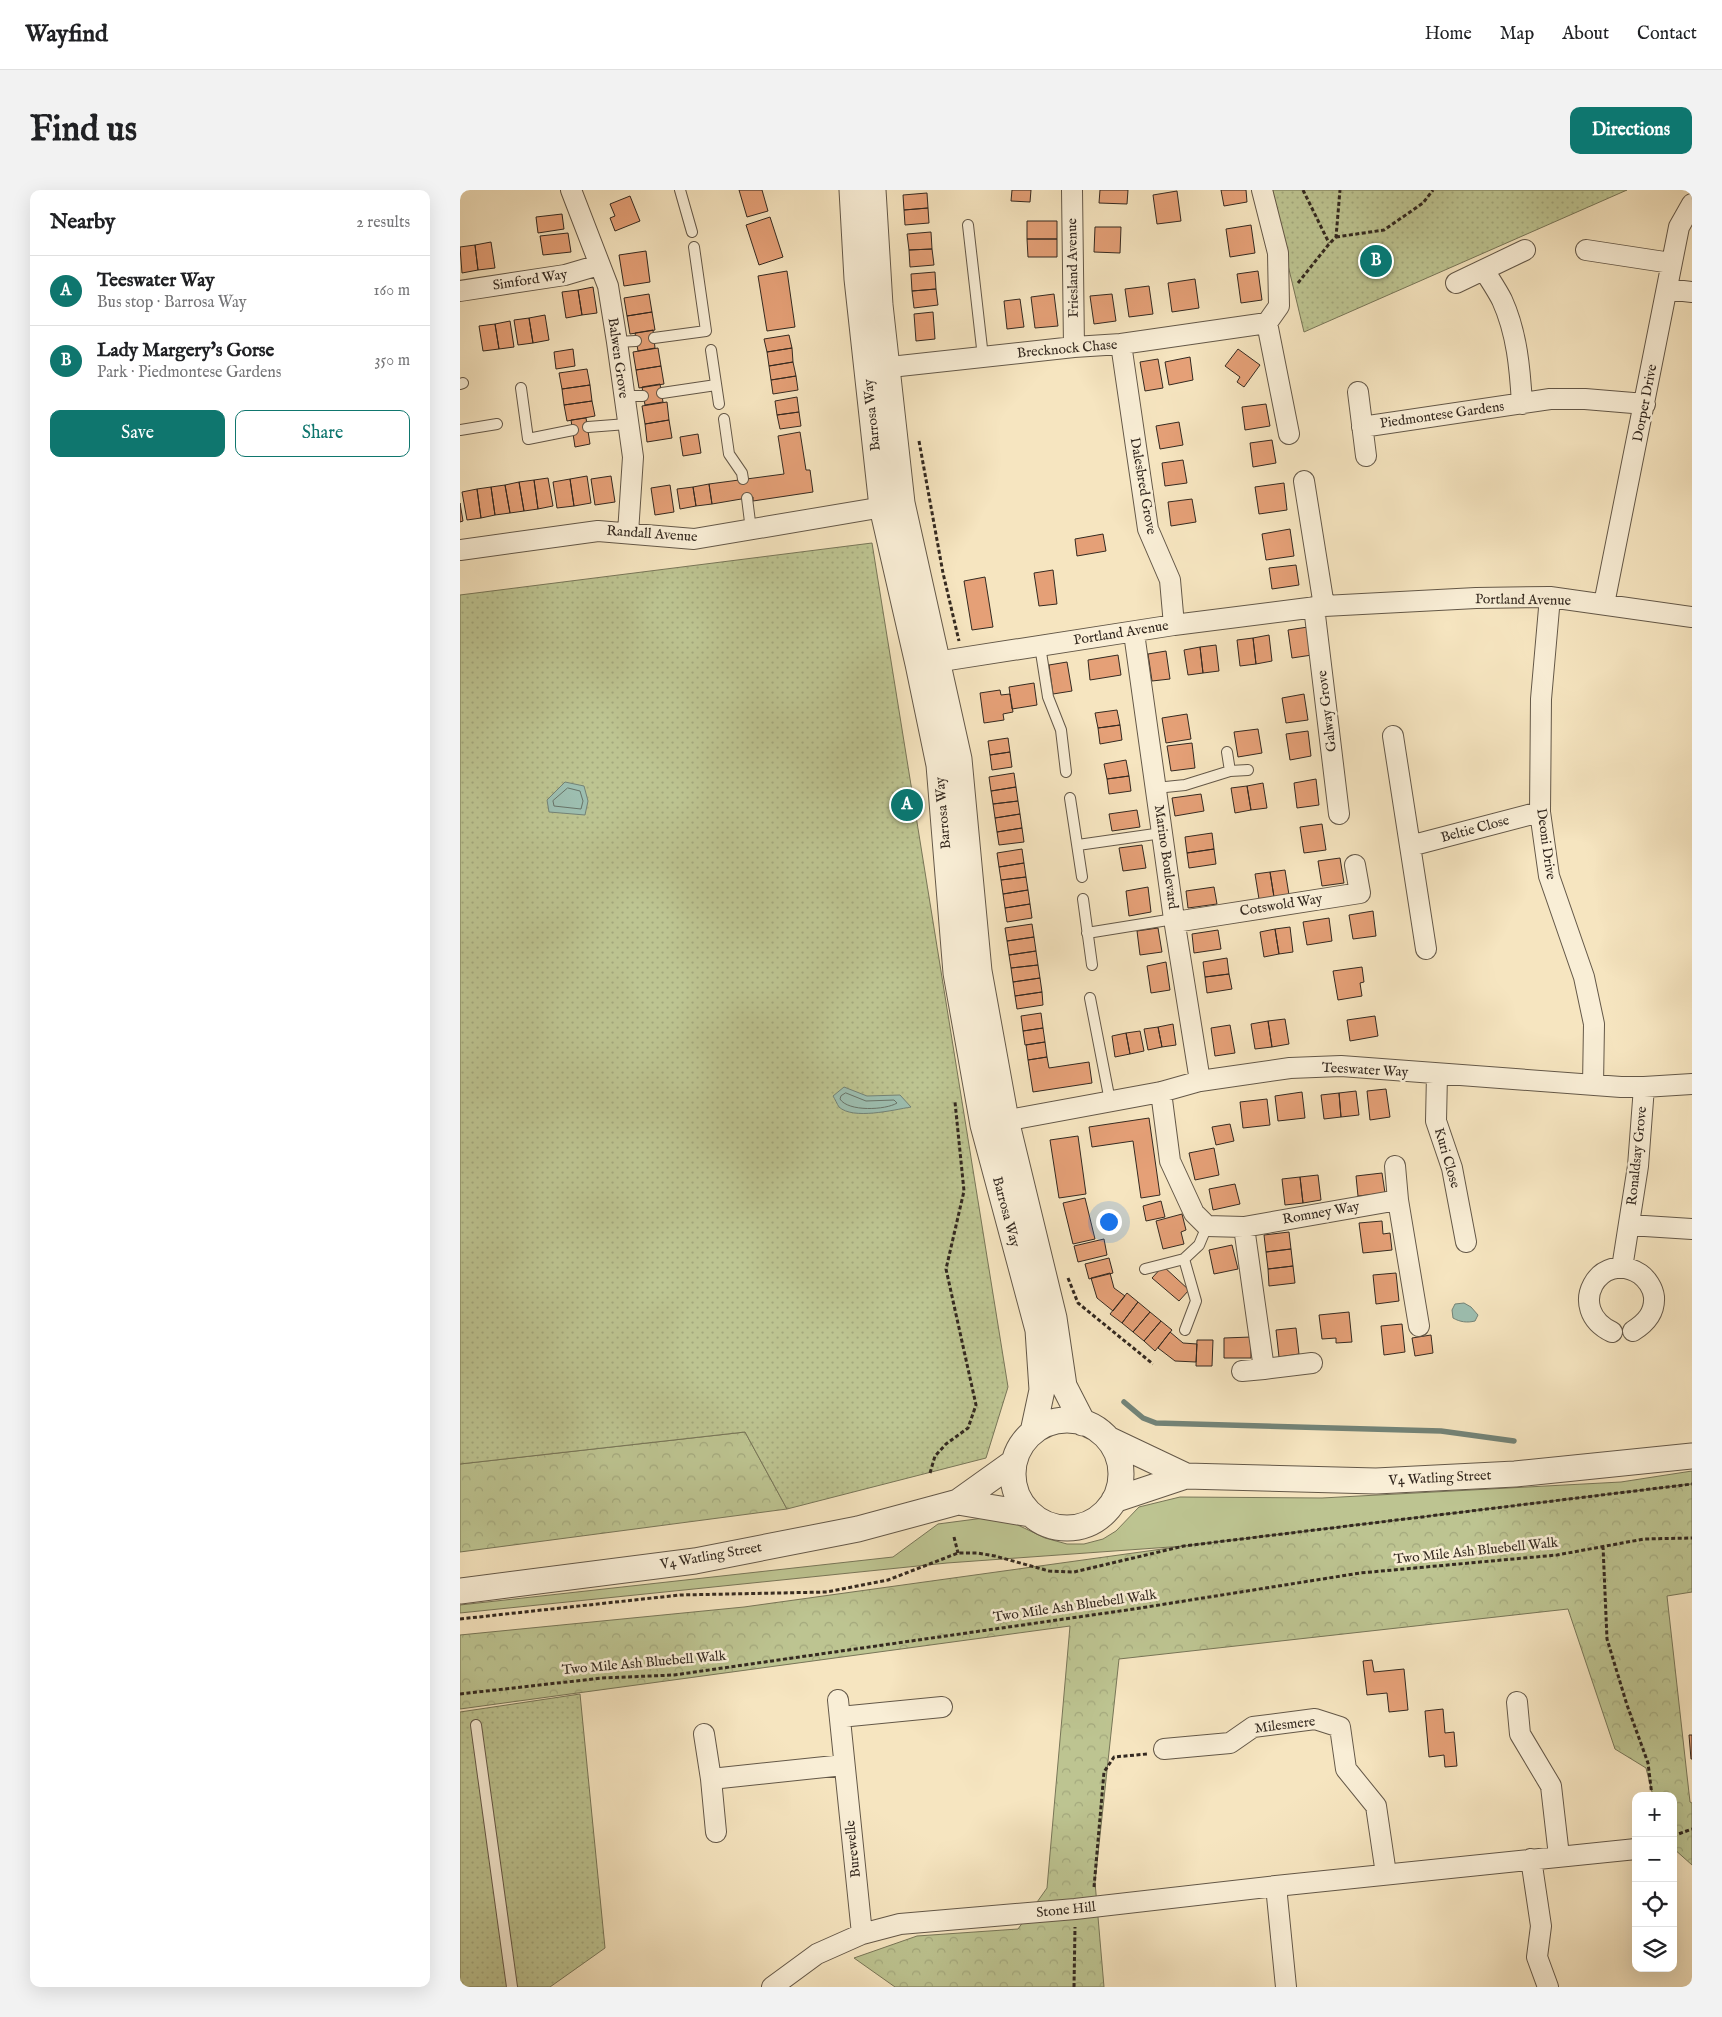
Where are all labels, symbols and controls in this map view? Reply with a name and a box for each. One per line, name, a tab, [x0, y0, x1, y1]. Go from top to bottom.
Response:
text: Wayfind	[25, 19, 108, 50]
text: Home	[1425, 23, 1472, 46]
text: Map	[1500, 23, 1534, 46]
text: About	[1562, 23, 1609, 46]
text: Contact	[1637, 23, 1697, 46]
button: Directions	[1570, 107, 1692, 154]
text: Find us	[30, 108, 137, 153]
text: Nearby	[50, 209, 115, 236]
text: 2 results	[356, 213, 410, 233]
street label: Friesland Avenue	[1063, 218, 1083, 318]
pin: B	[1360, 242, 1392, 280]
street label: Simford Way	[491, 265, 569, 295]
text: Teeswater Way	[97, 269, 215, 293]
text: A	[61, 281, 71, 301]
text: 160 m	[374, 281, 410, 301]
text: Bus stop · Barrosa Way	[97, 293, 247, 313]
street label: Balwen Grove	[603, 317, 633, 400]
street label: Brecknock Chase	[1016, 336, 1119, 362]
text: Lady Margery's Gorse	[97, 339, 274, 363]
text: B	[61, 351, 71, 371]
text: 350 m	[375, 351, 410, 371]
street label: Dorper Drive	[1629, 362, 1661, 443]
text: Park · Piedmontese Gardens	[97, 363, 281, 383]
street label: Barrosa Way	[859, 378, 885, 452]
street label: Piedmontese Gardens	[1379, 397, 1505, 433]
button: Save	[50, 410, 225, 457]
button: Share	[235, 410, 410, 457]
street label: Dalesbred Grove	[1126, 436, 1160, 536]
street label: Randall Avenue	[606, 522, 699, 546]
street label: Portland Avenue	[1475, 590, 1572, 610]
street label: Portland Avenue	[1072, 617, 1170, 649]
street label: Galway Grove	[1313, 669, 1341, 753]
street label: Barrosa Way	[931, 776, 955, 850]
pin: A	[891, 786, 923, 824]
street label: Marino Boulevard	[1150, 804, 1182, 911]
street label: Deoni Drive	[1532, 807, 1560, 881]
street label: Beltie Close	[1439, 811, 1512, 847]
street label: Cotswold Way	[1238, 890, 1324, 920]
street label: Teeswater Way	[1321, 1059, 1409, 1081]
street label: Ronaldsay Grove	[1623, 1105, 1651, 1207]
street label: Kuri Close	[1430, 1126, 1464, 1191]
street label: Barrosa Way	[988, 1175, 1024, 1249]
street label: Romney Way	[1281, 1197, 1361, 1229]
your location	[1096, 1209, 1122, 1235]
street label: V4 Watling Street	[1387, 1466, 1492, 1490]
street label: Two Mile Ash Bluebell Walk	[1393, 1533, 1559, 1569]
street label: V4 Watling Street	[658, 1538, 763, 1574]
street label: Two Mile Ash Bluebell Walk	[992, 1586, 1158, 1626]
street label: Two Mile Ash Bluebell Walk	[561, 1647, 727, 1679]
street label: Milesmere	[1254, 1712, 1317, 1738]
map controls	[1632, 1792, 1677, 1972]
button: +	[1632, 1792, 1677, 1837]
street label: Burewelle	[841, 1819, 865, 1879]
button: −	[1632, 1837, 1677, 1882]
button: locate	[1632, 1882, 1677, 1927]
street label: Stone Hill	[1035, 1898, 1097, 1922]
button: layers	[1632, 1927, 1677, 1972]

